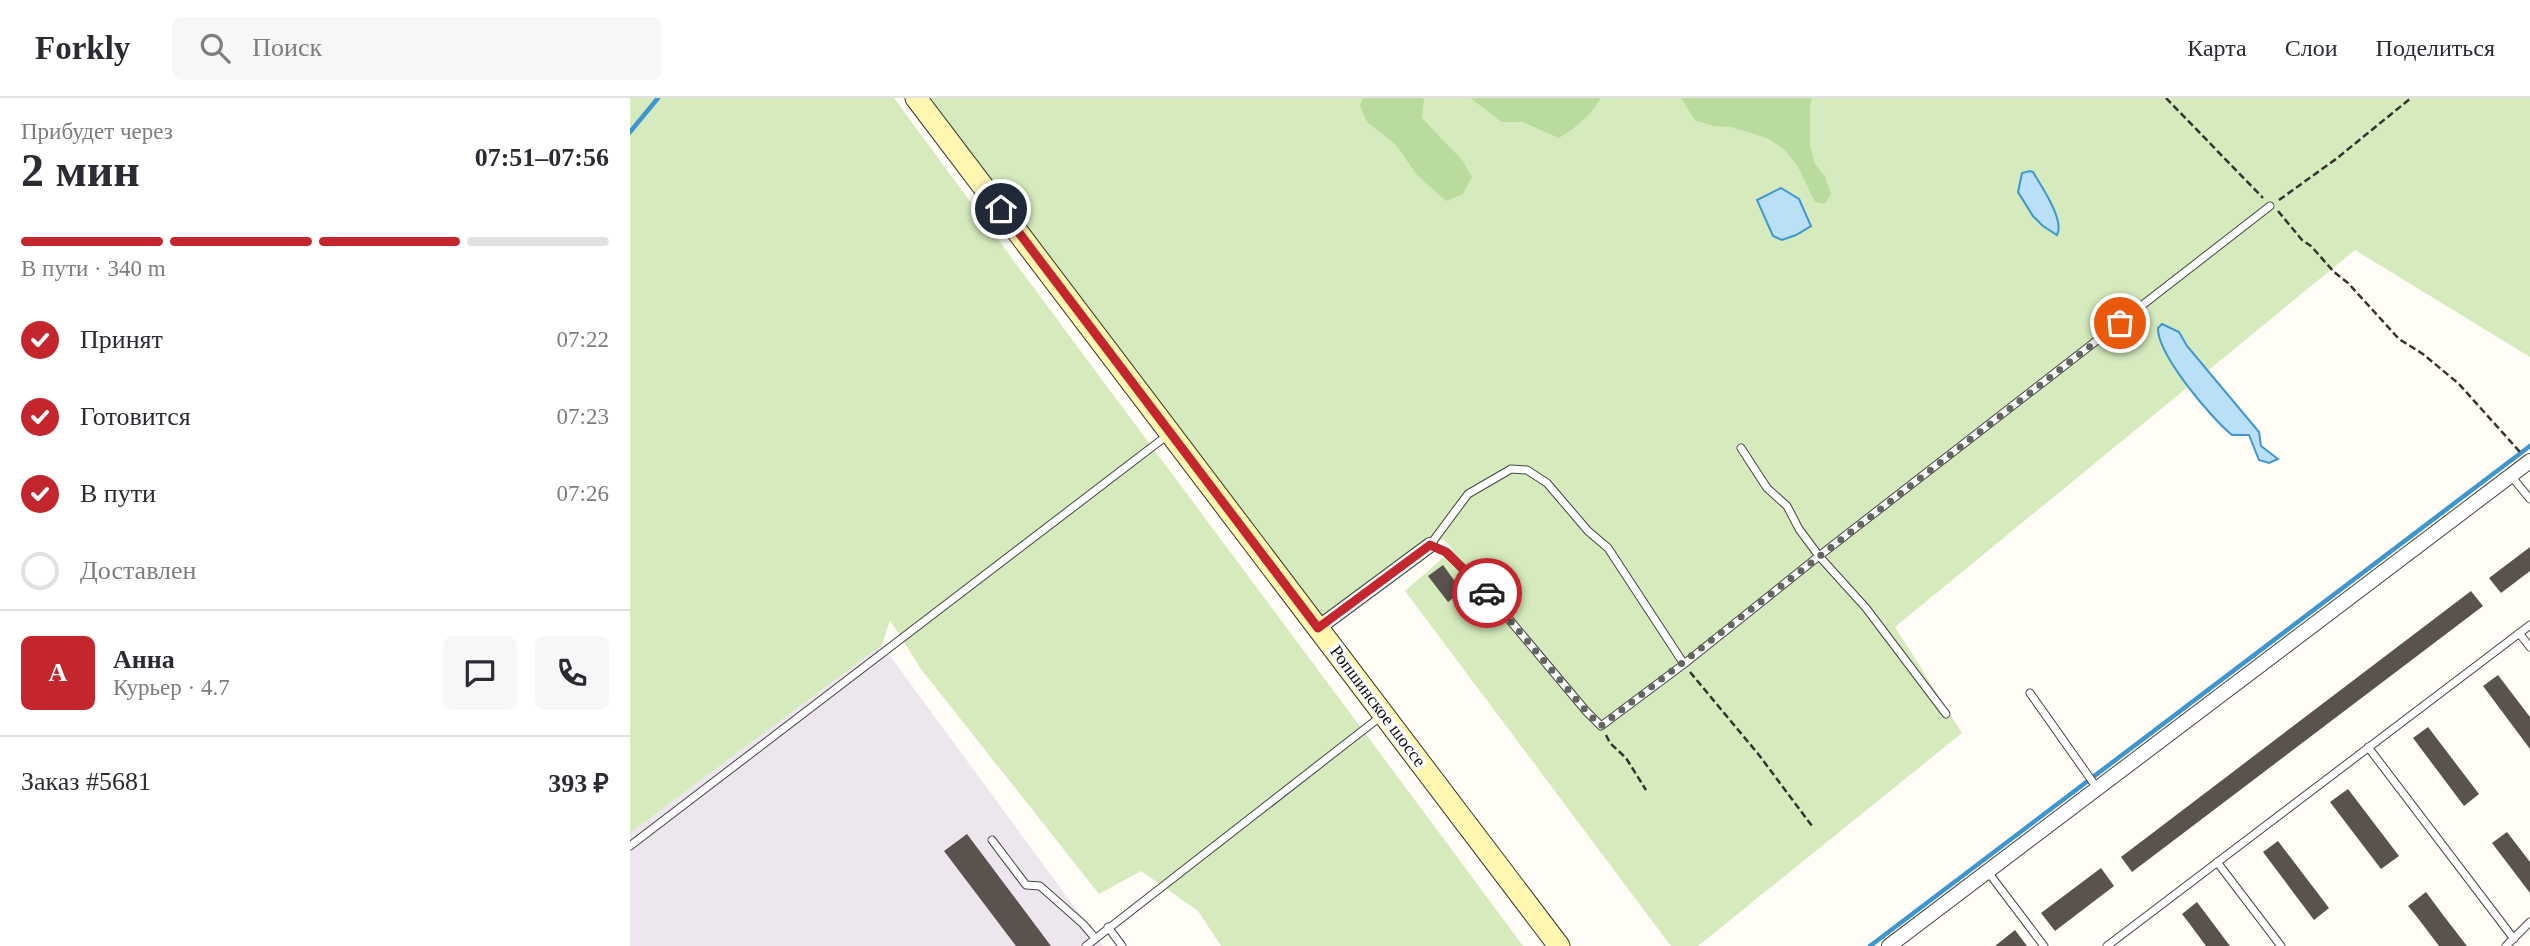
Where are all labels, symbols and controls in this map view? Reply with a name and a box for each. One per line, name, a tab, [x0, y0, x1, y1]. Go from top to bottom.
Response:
search box	[172, 17, 662, 80]
icon: search	[196, 29, 234, 67]
text: Forkly	[35, 30, 130, 66]
text: Поиск	[252, 33, 322, 62]
text: Карта	[2187, 35, 2247, 61]
text: Слои	[2285, 35, 2338, 61]
text: Поделиться	[2376, 35, 2495, 61]
text: Прибудет через	[21, 119, 173, 144]
text: 07:51–07:56	[475, 143, 609, 172]
text: 2 мин	[21, 145, 140, 196]
pin	[971, 179, 1031, 239]
icon: home	[982, 190, 1020, 228]
text: В пути · 340 m	[21, 256, 166, 281]
pin	[2090, 293, 2150, 353]
icon: bag	[2101, 304, 2139, 342]
icon: check	[21, 321, 59, 359]
text: Принят	[80, 325, 163, 354]
text: 07:22	[557, 327, 609, 352]
icon: check	[21, 398, 59, 436]
text: Готовится	[80, 402, 191, 431]
text: 07:23	[557, 404, 609, 429]
icon: check	[21, 475, 59, 513]
text: В пути	[80, 479, 156, 508]
text: 07:26	[557, 481, 609, 506]
text: Доставлен	[80, 556, 197, 585]
courier	[1452, 558, 1522, 628]
icon: car	[1468, 574, 1506, 612]
button: chat	[443, 636, 517, 710]
button: phone	[535, 636, 609, 710]
street label: Ропшинское шоссе	[1326, 642, 1430, 770]
text: Анна	[113, 645, 175, 674]
text: А	[49, 658, 67, 687]
text: Курьер · 4.7	[113, 675, 230, 700]
text: Заказ #5681	[21, 767, 151, 796]
text: 393 ₽	[548, 769, 609, 798]

